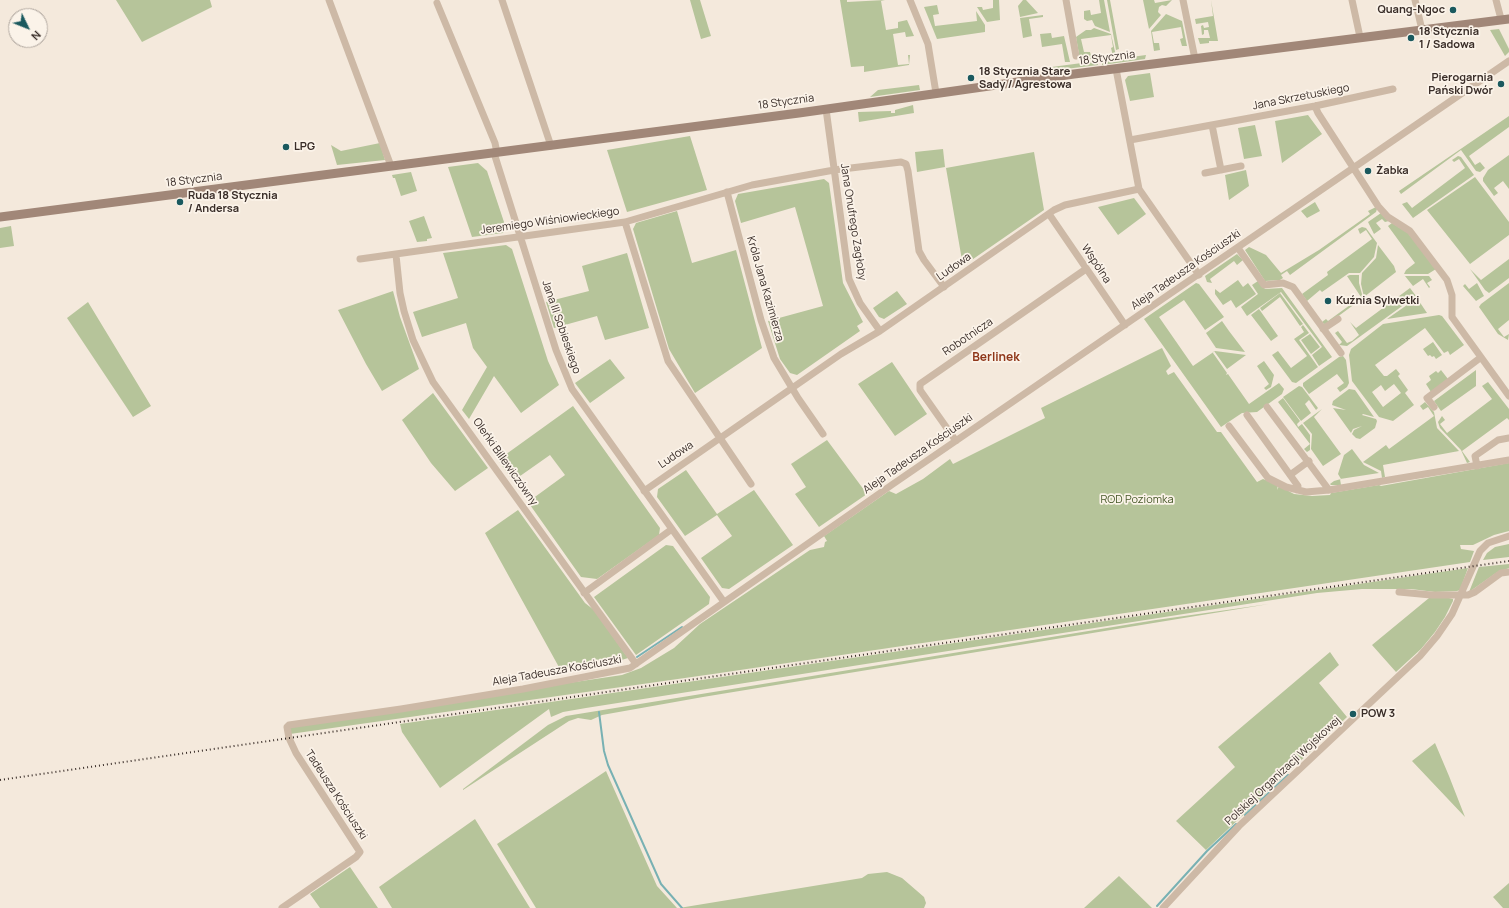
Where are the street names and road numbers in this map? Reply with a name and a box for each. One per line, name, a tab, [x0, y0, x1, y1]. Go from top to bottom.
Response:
street label: 18 Stycznia	[1078, 48, 1136, 68]
street label: Jana Skrzetuskiego	[1252, 81, 1350, 113]
street label: 18 Stycznia	[757, 92, 815, 112]
street label: Jana Onufrego Zagłoby	[837, 163, 869, 281]
street label: 18 Stycznia	[165, 170, 223, 190]
street label: Jeremiego Wiśniowieckiego	[480, 205, 620, 237]
street label: Aleja Tadeusza Kościuszki	[1129, 227, 1243, 313]
street label: Króla Jana Kazimierza	[744, 235, 786, 343]
street label: Wspólna	[1078, 242, 1114, 286]
street label: Ludowa	[934, 250, 974, 284]
street label: Jana III Sobieskiego	[539, 279, 583, 375]
street label: Robotnicza	[940, 315, 996, 359]
street label: Aleja Tadeusza Kościuszki	[861, 411, 975, 497]
street label: Oleńki Billewiczówny	[470, 416, 540, 508]
street label: Ludowa	[656, 439, 696, 471]
street label: Aleja Tadeusza Kościuszki	[491, 653, 623, 689]
street label: Polskiej Organizacji Wojskowej	[1222, 714, 1344, 828]
street label: Tadeusza Kościuszki	[302, 748, 370, 842]

